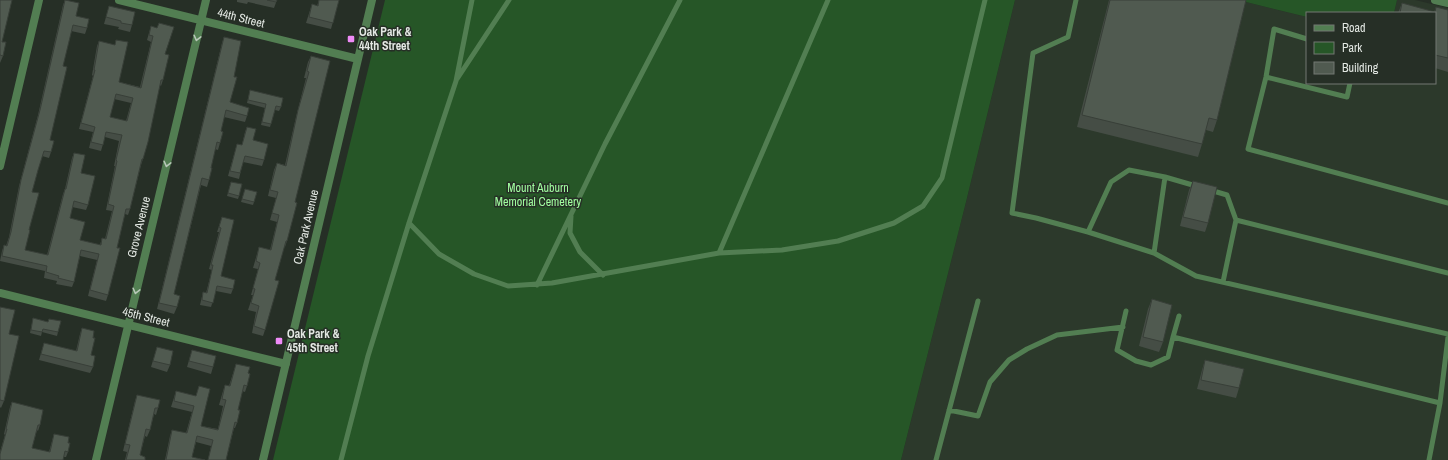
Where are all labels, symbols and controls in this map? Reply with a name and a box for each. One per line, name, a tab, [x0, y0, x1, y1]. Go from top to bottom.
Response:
street label: 44th Street	[216, 4, 267, 32]
legend	[1306, 12, 1436, 84]
text: Road	[1342, 20, 1366, 36]
place label: Oak Park & 44th Street	[359, 24, 412, 54]
marker: Oak Park & 44th Street	[346, 34, 356, 44]
one-way arrow	[194, 35, 202, 41]
text: Park	[1342, 40, 1362, 56]
text: Building	[1342, 60, 1379, 76]
one-way arrow	[163, 161, 171, 167]
park label: Mount Auburn Memorial Cemetery	[495, 180, 581, 210]
street label: Oak Park Avenue	[290, 188, 322, 266]
street label: Grove Avenue	[124, 195, 154, 259]
one-way arrow	[132, 287, 140, 294]
street label: 45th Street	[121, 303, 172, 331]
place label: Oak Park & 45th Street	[287, 326, 340, 356]
marker: Oak Park & 45th Street	[274, 336, 284, 346]

